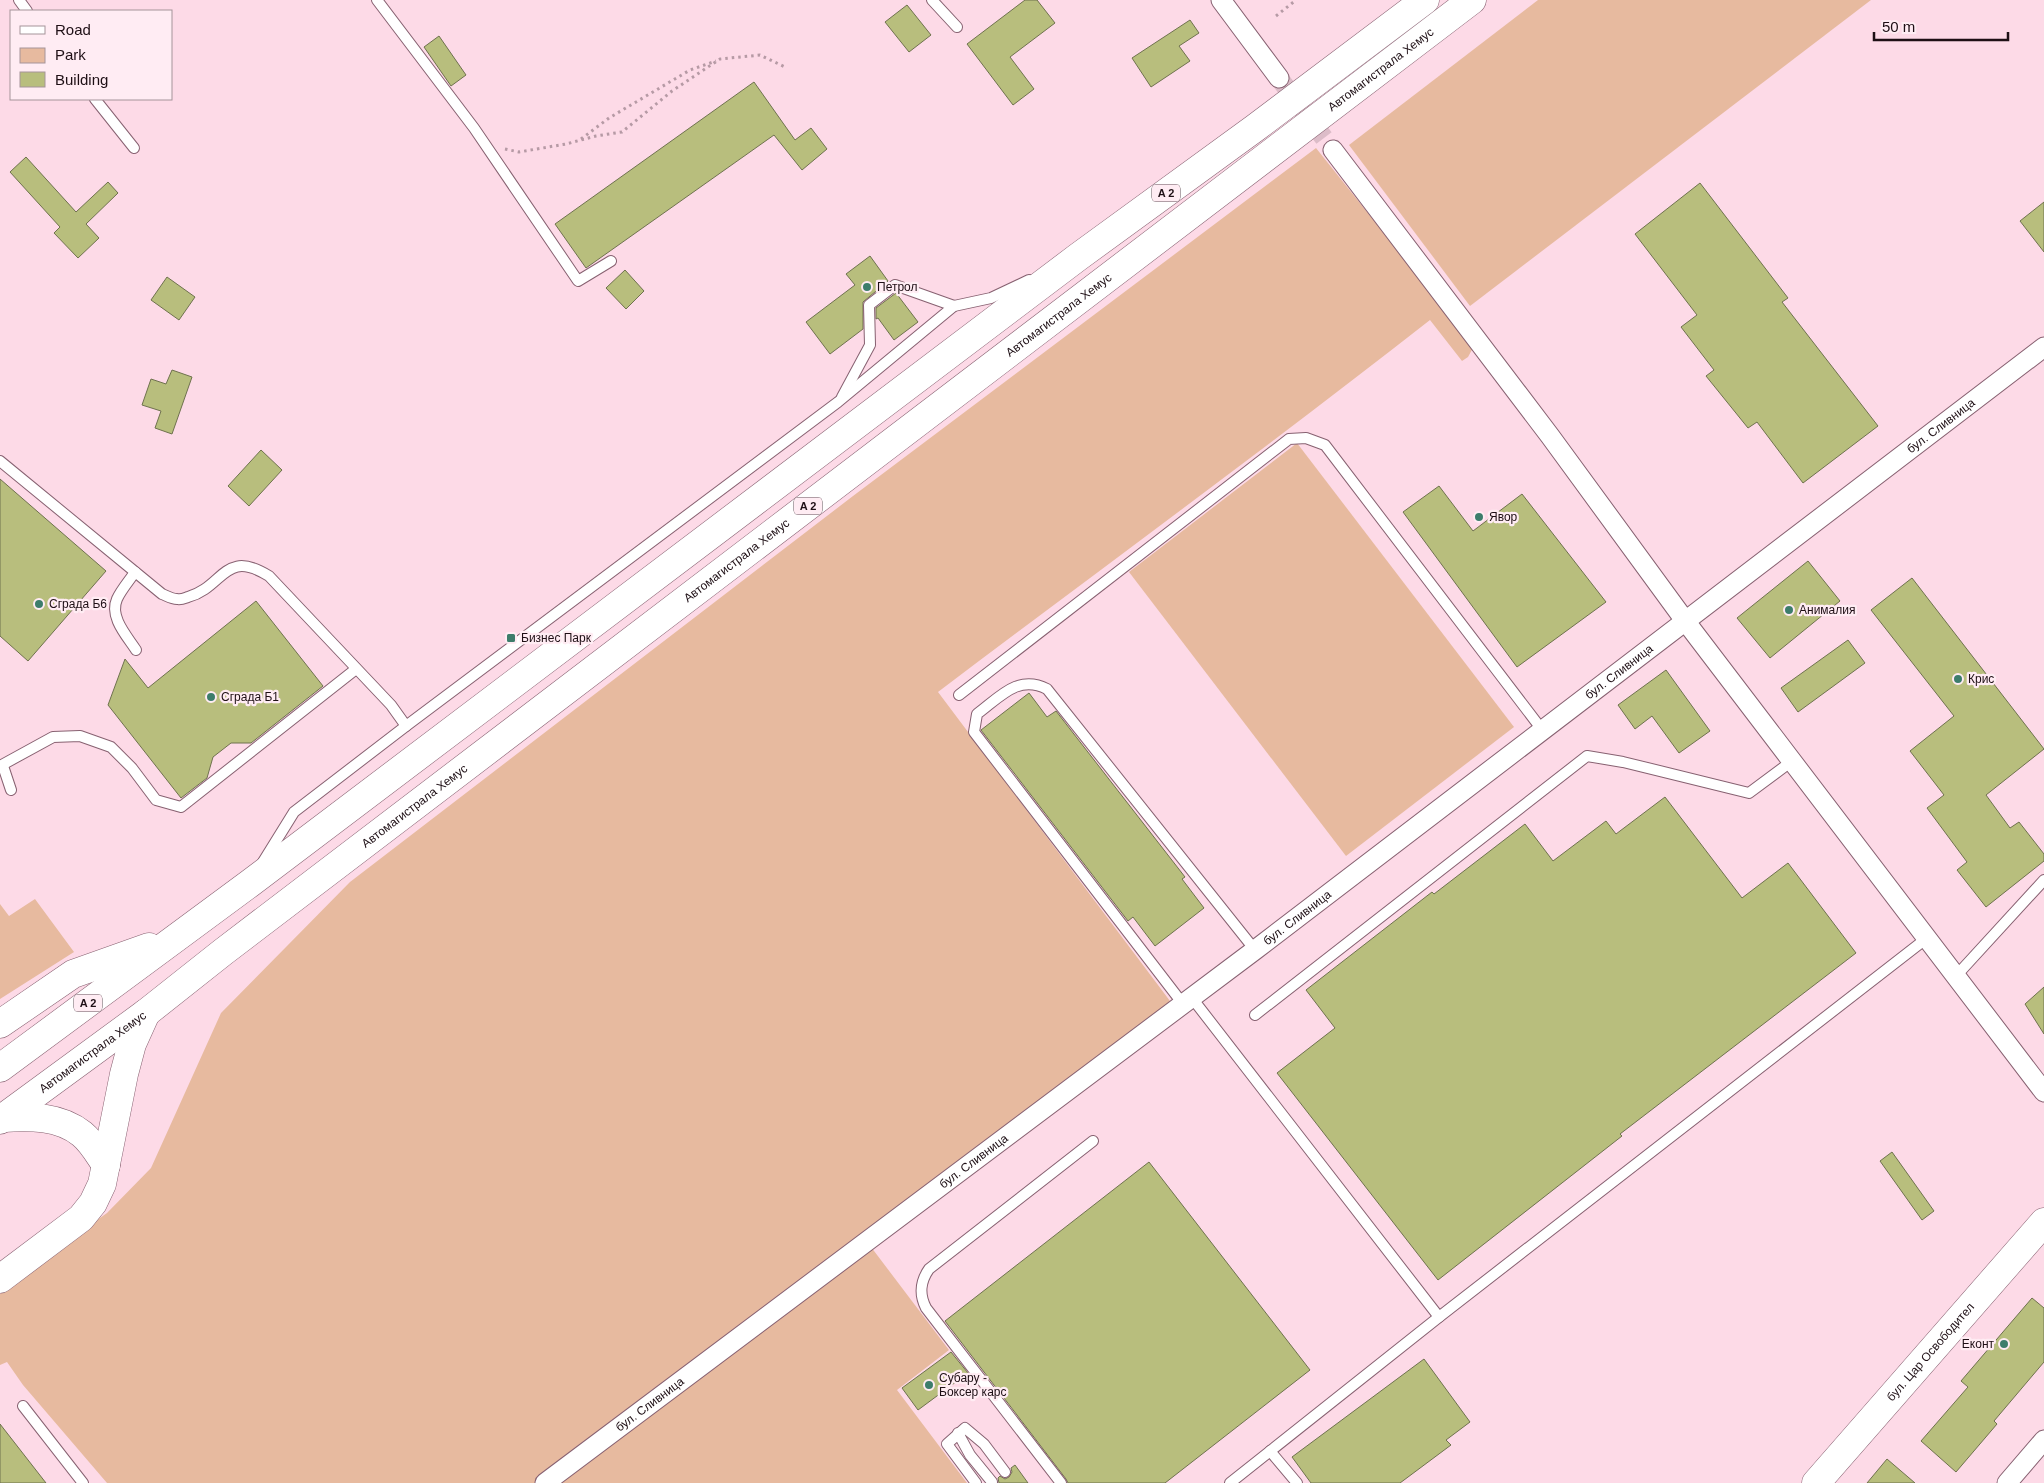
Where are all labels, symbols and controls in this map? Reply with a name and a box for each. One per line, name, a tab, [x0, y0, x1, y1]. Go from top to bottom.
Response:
legend	[10, 10, 172, 100]
scale bar	[1874, 10, 2008, 42]
text: 50 m	[1882, 18, 1915, 35]
text: Road	[55, 21, 91, 38]
street label: Автомагистрала Хемус	[1325, 25, 1436, 114]
text: Park	[55, 46, 86, 63]
text: Building	[55, 71, 108, 88]
road number: A 2	[1152, 184, 1180, 202]
street label: Автомагистрала Хемус	[1003, 270, 1114, 360]
place label: Петрол	[877, 280, 917, 294]
marker: Петрол	[861, 281, 873, 293]
street label: бул. Сливница	[1904, 395, 1978, 456]
road number: A 2	[794, 498, 822, 514]
place label: Явор	[1489, 510, 1518, 524]
marker: Явор	[1473, 511, 1485, 523]
street label: Автомагистрала Хемус	[681, 516, 792, 605]
place label: Сграда Б6	[49, 597, 107, 611]
marker: Сграда Б6	[33, 598, 45, 610]
place label: Анималия	[1799, 603, 1855, 617]
marker: Анималия	[1783, 604, 1795, 616]
place label: Бизнес Парк	[521, 631, 592, 645]
marker: Бизнес Парк	[505, 632, 517, 644]
street label: бул. Сливница	[1582, 641, 1656, 702]
place label: Крис	[1968, 672, 1994, 686]
marker: Крис	[1952, 673, 1964, 685]
place label: Сграда Б1	[221, 690, 279, 704]
marker: Сграда Б1	[205, 691, 217, 703]
street label: Автомагистрала Хемус	[359, 761, 470, 851]
street label: бул. Сливница	[1261, 887, 1334, 948]
road number: A 2	[74, 994, 102, 1011]
street label: Автомагистрала Хемус	[37, 1008, 149, 1096]
street label: бул. Сливница	[937, 1131, 1011, 1191]
street label: бул. Цар Освободител	[1884, 1300, 1977, 1404]
place label: Еконт	[1962, 1337, 1995, 1351]
marker: Еконт	[1998, 1338, 2010, 1350]
place label: Субару - Боксер карс	[939, 1371, 1006, 1399]
street label: бул. Сливница	[613, 1374, 687, 1434]
marker: Субару - Боксер карс	[923, 1379, 935, 1391]

